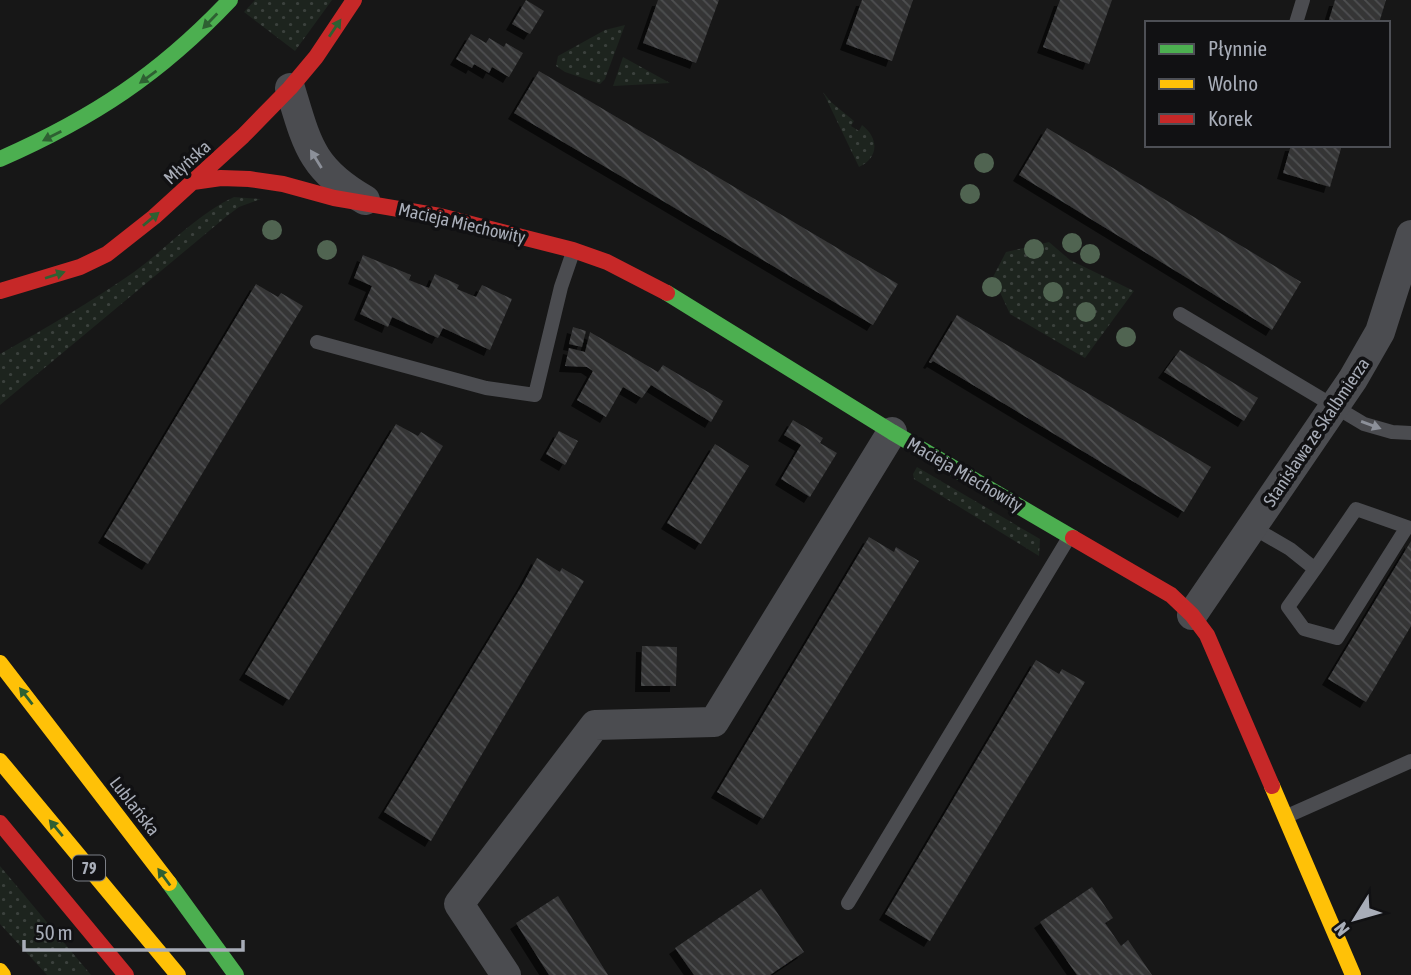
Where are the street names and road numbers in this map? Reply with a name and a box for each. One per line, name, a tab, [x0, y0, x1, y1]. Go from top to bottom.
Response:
street label: Młyńska	[159, 136, 215, 188]
street label: Macieja Miechowity	[396, 198, 528, 248]
street label: Stanisława ze Skalbmierza	[1259, 354, 1373, 510]
street label: Macieja Miechowity	[904, 432, 1026, 516]
street label: Lublańska	[106, 772, 164, 840]
road number: 79	[73, 856, 105, 880]

